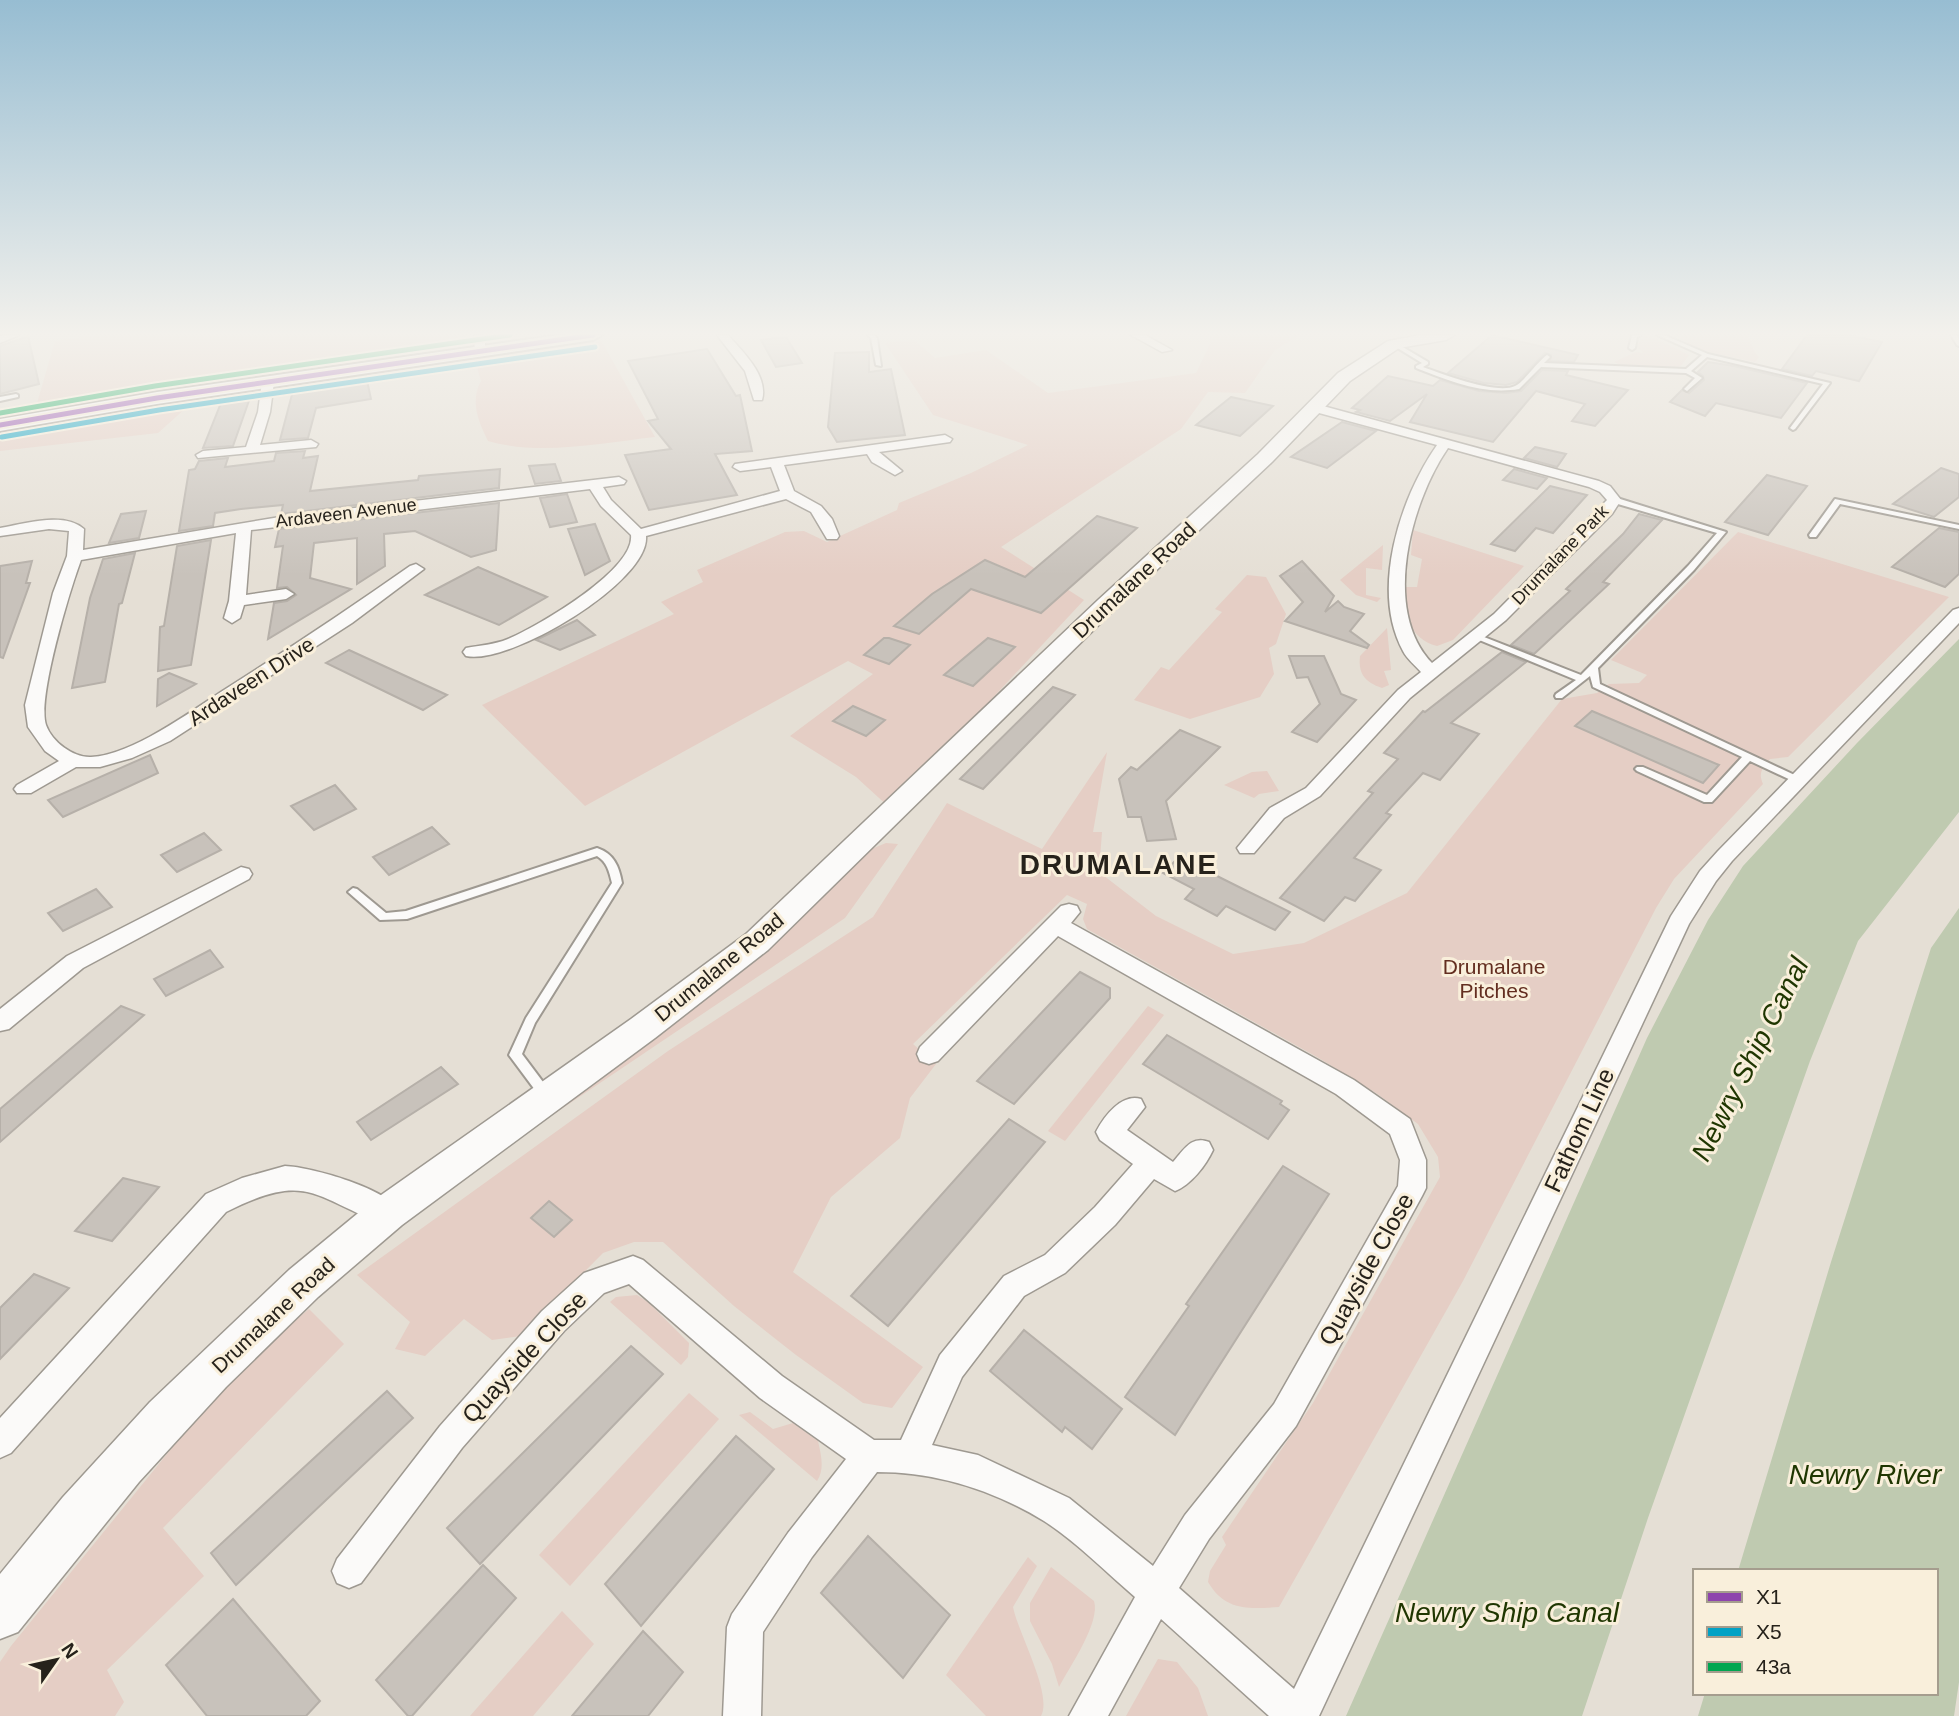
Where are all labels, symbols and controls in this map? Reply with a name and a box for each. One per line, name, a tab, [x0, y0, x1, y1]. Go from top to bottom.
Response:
street label: Ardaveen Avenue	[274, 494, 418, 532]
street label: Drumalane Park	[1508, 501, 1613, 609]
street label: Drumalane Road	[1068, 517, 1200, 643]
street label: Ardaveen Drive	[184, 632, 318, 730]
district label: DRUMALANE	[1020, 849, 1218, 880]
street label: Drumalane Road	[650, 908, 788, 1026]
water label: Newry Ship Canal	[1685, 951, 1815, 1166]
park label: Drumalane Pitches	[1443, 955, 1545, 1002]
street label: Fathom Line	[1539, 1064, 1619, 1196]
street label: Quayside Close	[1313, 1188, 1419, 1350]
street label: Drumalane Road	[207, 1252, 339, 1378]
street label: Quayside Close	[456, 1286, 592, 1428]
water label: Newry River	[1789, 1459, 1943, 1490]
legend	[1693, 1569, 1938, 1695]
text: X1	[1756, 1585, 1782, 1608]
water label: Newry Ship Canal	[1395, 1597, 1620, 1628]
text: X5	[1756, 1620, 1782, 1643]
north arrow	[21, 1625, 91, 1695]
text: N	[57, 1639, 82, 1662]
text: 43a	[1756, 1655, 1791, 1678]

